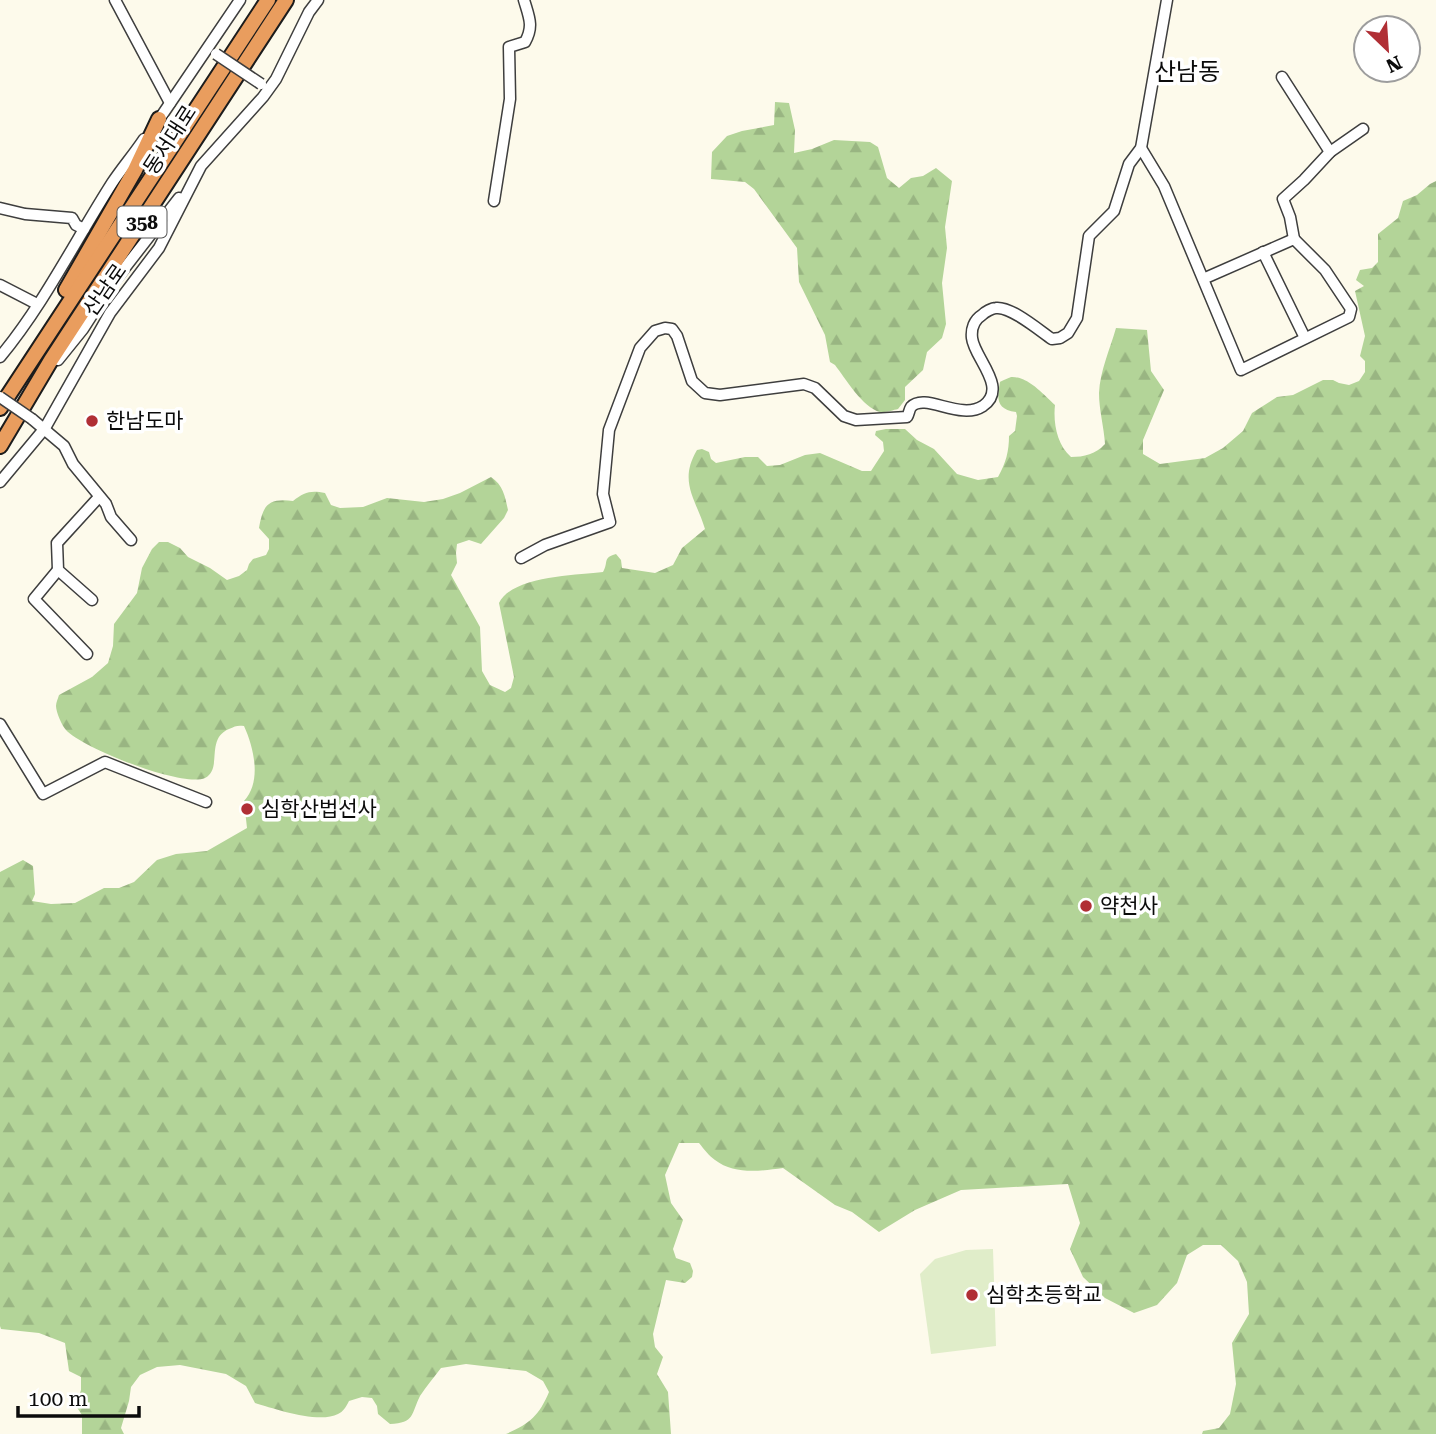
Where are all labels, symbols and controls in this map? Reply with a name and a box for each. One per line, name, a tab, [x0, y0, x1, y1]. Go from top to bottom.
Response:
north arrow	[1352, 14, 1422, 84]
text: N	[1382, 50, 1405, 78]
district label: 산남동	[1154, 58, 1220, 86]
street label: 동서대로	[139, 101, 201, 179]
road number: 358	[118, 206, 166, 238]
street label: 산남로	[79, 259, 131, 321]
place label: 한남도마	[106, 409, 183, 433]
marker: 한남도마	[84, 413, 100, 429]
place label: 심학산법선사	[261, 797, 377, 821]
marker: 심학산법선사	[239, 801, 255, 817]
place label: 약천사	[1100, 894, 1158, 918]
marker: 약천사	[1078, 898, 1094, 914]
place label: 심학초등학교	[986, 1283, 1102, 1307]
marker: 심학초등학교	[964, 1287, 980, 1303]
scale bar	[18, 1374, 138, 1418]
text: 100 m	[28, 1387, 88, 1411]

